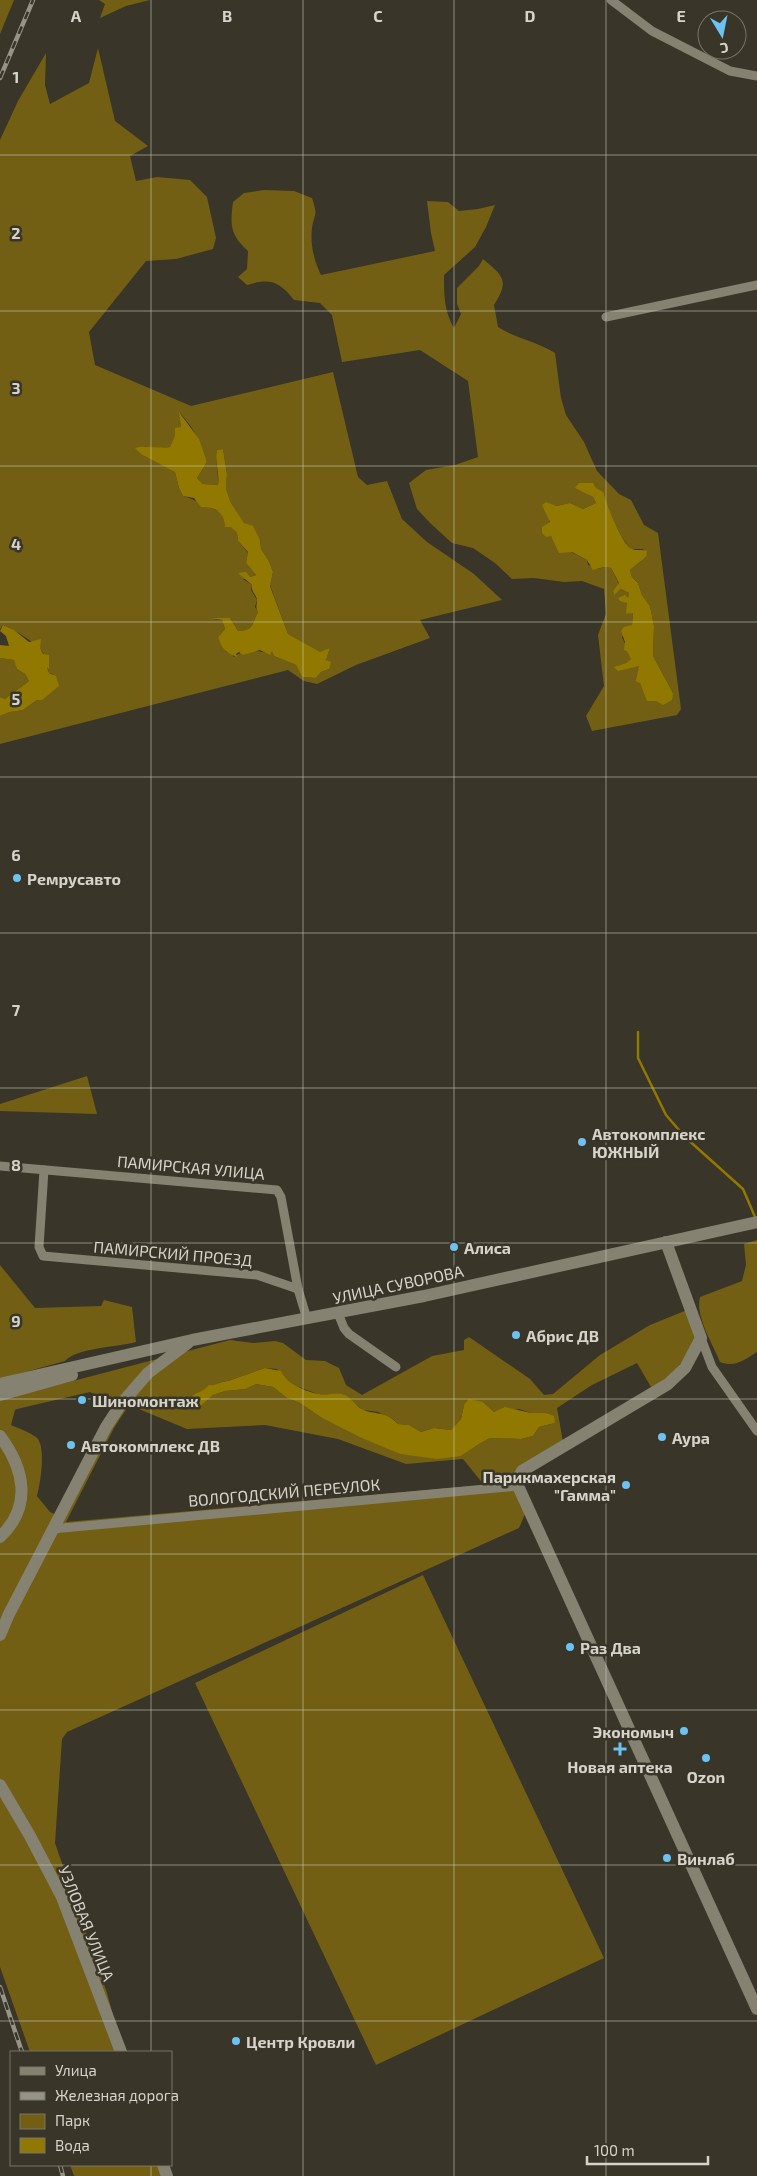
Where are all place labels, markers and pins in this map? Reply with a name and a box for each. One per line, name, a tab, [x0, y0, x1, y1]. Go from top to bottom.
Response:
place label: Ремрусавто	[27, 869, 121, 888]
marker: Ремрусавто	[11, 872, 23, 884]
place label: Автокомплекс ЮЖНЫЙ	[592, 1124, 705, 1161]
marker: Автокомплекс ЮЖНЫЙ	[576, 1136, 588, 1148]
place label: Алиса	[464, 1238, 511, 1257]
marker: Алиса	[448, 1241, 460, 1253]
place label: Абрис ДВ	[526, 1326, 599, 1345]
marker: Абрис ДВ	[510, 1329, 522, 1341]
place label: Шиномонтаж	[92, 1391, 199, 1410]
marker: Шиномонтаж	[76, 1394, 88, 1406]
place label: Аура	[672, 1428, 710, 1447]
marker: Аура	[656, 1431, 668, 1443]
place label: Автокомплекс ДВ	[81, 1436, 220, 1455]
marker: Автокомплекс ДВ	[65, 1439, 77, 1451]
place label: Парикмахерская "Гамма"	[483, 1467, 616, 1504]
marker: Парикмахерская "Гамма"	[620, 1479, 632, 1491]
place label: Раз Два	[580, 1638, 641, 1657]
marker: Раз Два	[564, 1641, 576, 1653]
place label: Экономыч	[593, 1722, 674, 1741]
marker: Экономыч	[678, 1725, 690, 1737]
marker: Новая аптека	[614, 1743, 626, 1755]
marker: Ozon	[700, 1752, 712, 1764]
place label: Новая аптека	[567, 1757, 673, 1776]
place label: Ozon	[687, 1767, 725, 1786]
place label: Винлаб	[677, 1849, 735, 1868]
marker: Винлаб	[661, 1852, 673, 1864]
place label: Центр Кровли	[246, 2032, 355, 2051]
marker: Центр Кровли	[230, 2035, 242, 2047]

